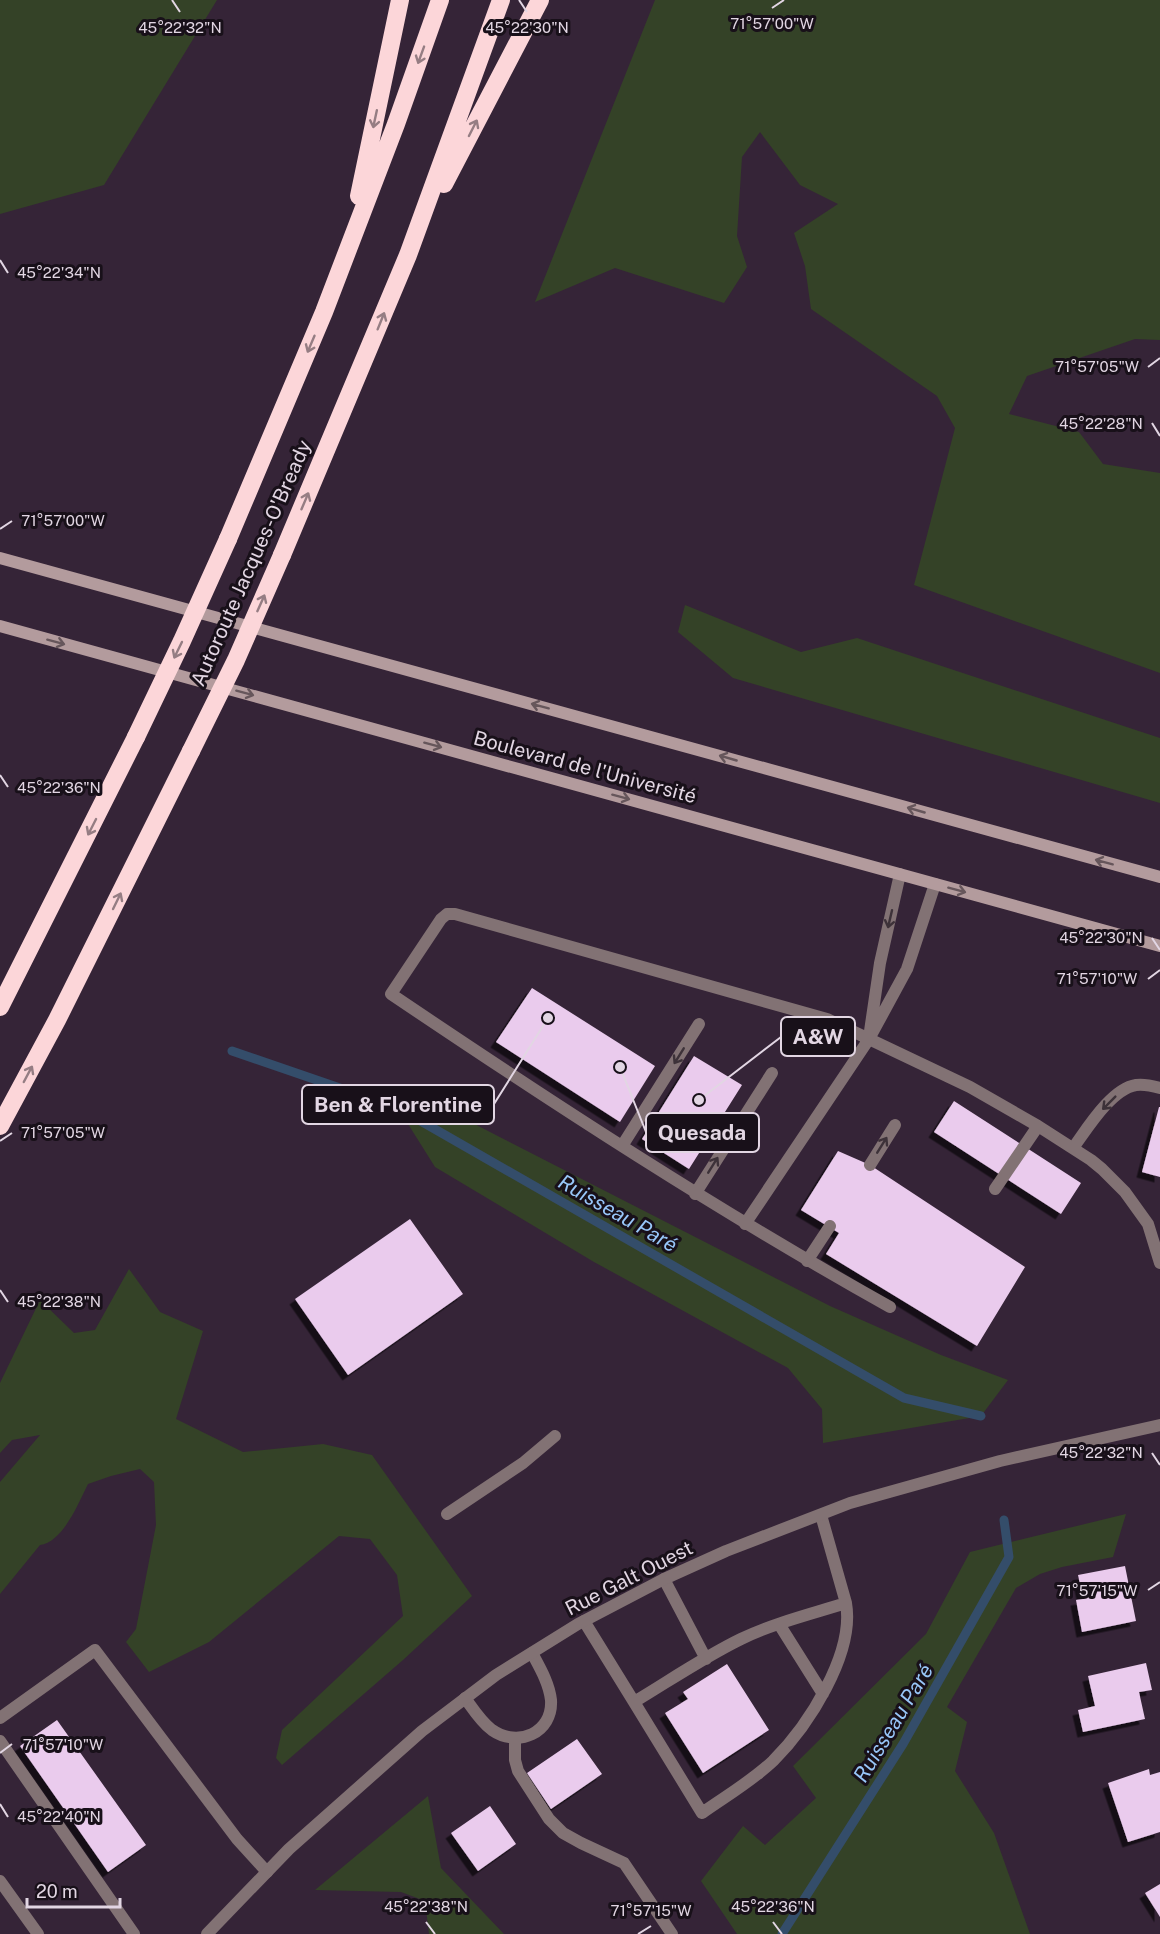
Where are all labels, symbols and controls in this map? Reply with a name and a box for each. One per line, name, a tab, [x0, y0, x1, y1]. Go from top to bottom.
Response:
text: 71°57'00"W	[730, 15, 814, 32]
text: 45°22'32"N	[138, 19, 222, 36]
text: 45°22'30"N	[485, 19, 569, 36]
one-way arrow	[414, 45, 425, 64]
one-way arrow	[369, 109, 381, 128]
one-way arrow	[468, 120, 479, 138]
text: 45°22'34"N	[17, 264, 101, 281]
one-way arrow	[376, 313, 387, 331]
one-way arrow	[305, 334, 316, 353]
text: 71°57'05"W	[1055, 358, 1139, 375]
text: 45°22'28"N	[1059, 415, 1143, 432]
street label: Autoroute Jacques-O'Bready	[186, 436, 316, 690]
one-way arrow	[300, 492, 311, 511]
text: 71°57'00"W	[21, 512, 105, 529]
one-way arrow	[256, 594, 267, 612]
one-way arrow	[47, 637, 66, 648]
one-way arrow	[172, 641, 183, 659]
one-way arrow	[235, 688, 254, 699]
one-way arrow	[531, 699, 550, 711]
street label: Boulevard de l'Université	[471, 726, 699, 808]
one-way arrow	[423, 740, 442, 751]
one-way arrow	[719, 752, 738, 763]
text: 45°22'36"N	[17, 779, 101, 796]
one-way arrow	[611, 792, 630, 803]
one-way arrow	[906, 804, 925, 815]
one-way arrow	[86, 817, 97, 835]
one-way arrow	[1094, 855, 1113, 867]
one-way arrow	[947, 885, 966, 896]
one-way arrow	[111, 892, 123, 910]
one-way arrow	[884, 908, 895, 928]
text: 45°22'30"N	[1059, 929, 1143, 946]
text: 71°57'10"W	[1057, 970, 1137, 987]
callout: A&W	[781, 1017, 855, 1056]
text: A&W	[793, 1024, 843, 1049]
one-way arrow	[672, 1047, 684, 1064]
one-way arrow	[23, 1066, 34, 1084]
callout: Ben & Florentine	[302, 1085, 494, 1124]
text: Ben & Florentine	[314, 1092, 482, 1117]
one-way arrow	[1101, 1096, 1116, 1110]
callout: Quesada	[646, 1113, 759, 1152]
text: Quesada	[658, 1120, 746, 1145]
text: 71°57'05"W	[21, 1124, 105, 1141]
one-way arrow	[877, 1137, 889, 1154]
one-way arrow	[707, 1157, 720, 1174]
water label: Ruisseau Paré	[554, 1169, 682, 1257]
text: 45°22'38"N	[17, 1293, 101, 1310]
text: 45°22'32"N	[1059, 1444, 1143, 1461]
street label: Rue Galt Ouest	[561, 1536, 697, 1620]
text: 71°57'15"W	[1056, 1582, 1138, 1599]
water label: Ruisseau Paré	[848, 1659, 938, 1787]
text: 71°57'10"W	[23, 1736, 103, 1753]
text: 45°22'40"N	[17, 1808, 101, 1825]
scale bar	[27, 1871, 120, 1909]
text: 20 m	[36, 1881, 78, 1902]
text: 45°22'38"N	[384, 1898, 468, 1915]
text: 45°22'36"N	[731, 1898, 815, 1915]
text: 71°57'15"W	[610, 1902, 692, 1919]

